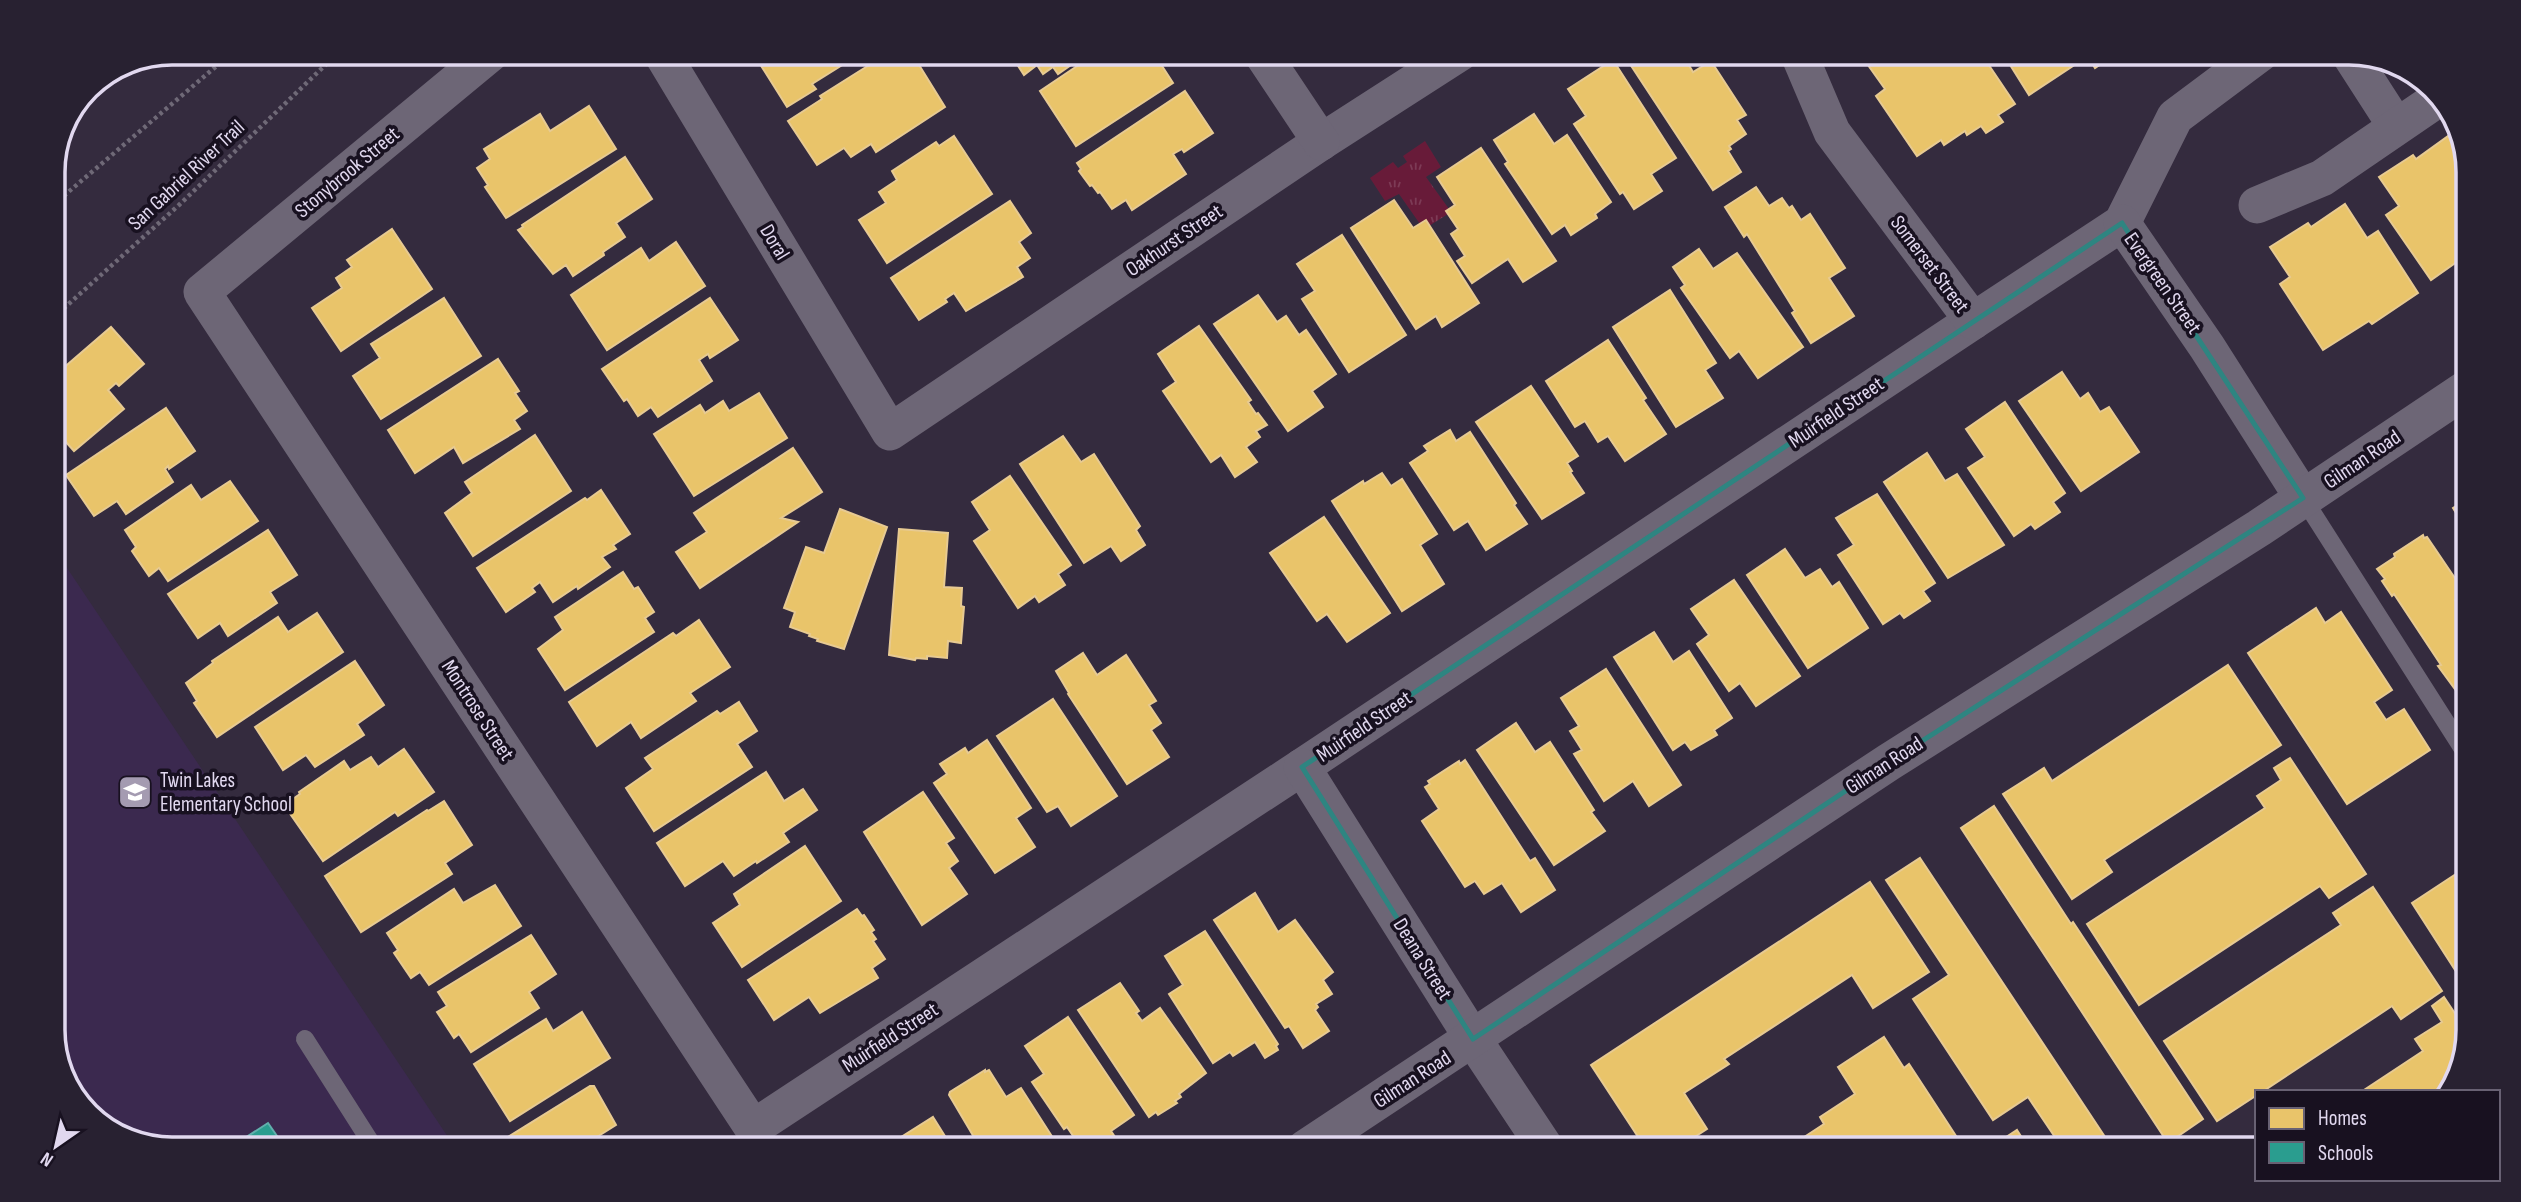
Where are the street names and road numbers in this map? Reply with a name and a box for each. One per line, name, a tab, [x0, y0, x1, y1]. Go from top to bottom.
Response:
street label: San Gabriel River Trail	[123, 115, 250, 236]
street label: Stonybrook Street	[290, 122, 405, 223]
street label: Oakhurst Street	[1121, 199, 1227, 282]
street label: Somerset Street	[1885, 211, 1974, 318]
street label: Doral	[754, 220, 795, 264]
street label: Evergreen Street	[2118, 228, 2207, 339]
street label: Muirfield Street	[1784, 371, 1889, 453]
street label: Gilman Road	[2319, 425, 2405, 494]
street label: Montrose Street	[436, 655, 519, 765]
street label: Muirfield Street	[1312, 685, 1417, 767]
street label: Gilman Road	[1841, 731, 1928, 800]
street label: Deana Street	[1388, 914, 1457, 1005]
street label: Muirfield Street	[838, 997, 943, 1078]
street label: Gilman Road	[1369, 1045, 1456, 1114]

